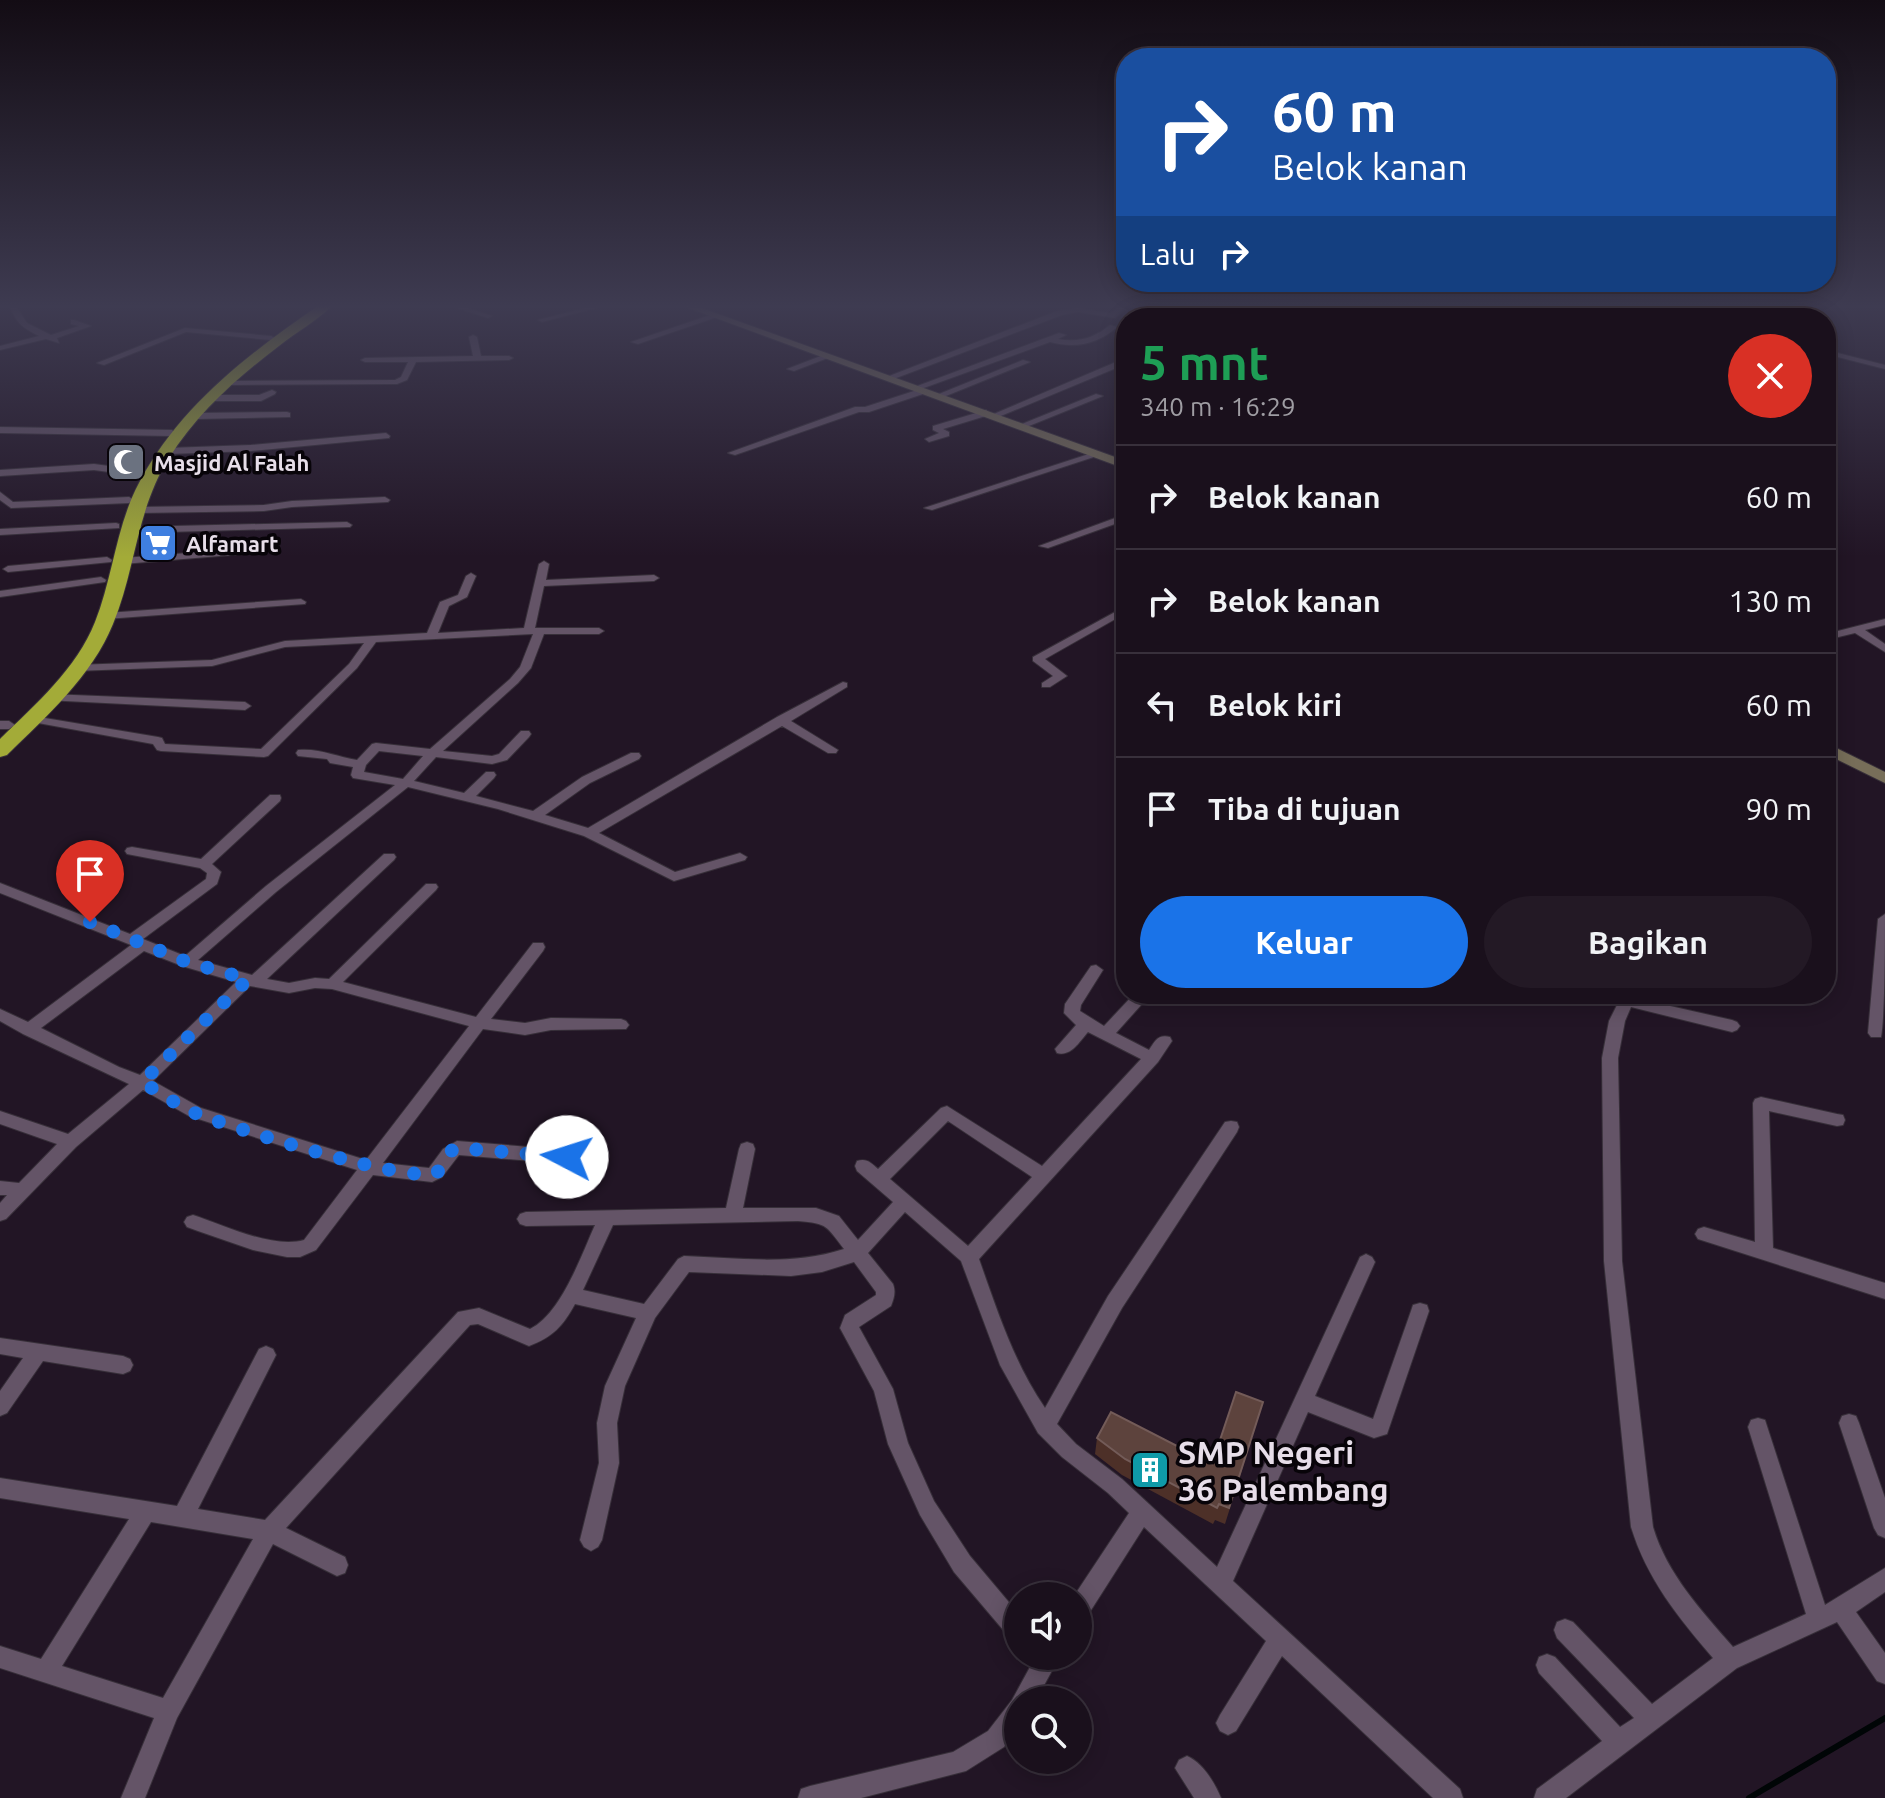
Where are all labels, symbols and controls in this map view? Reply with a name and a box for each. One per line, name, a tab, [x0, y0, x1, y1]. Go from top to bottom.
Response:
icon: right	[1140, 80, 1244, 184]
text: 60 m	[1272, 80, 1397, 143]
text: Belok kanan	[1272, 146, 1468, 187]
icon: right	[1212, 232, 1256, 276]
text: Lalu	[1140, 237, 1196, 271]
button: close	[1728, 334, 1812, 418]
text: 5 mnt	[1140, 335, 1269, 389]
text: 340 m · 16:29	[1140, 392, 1296, 421]
mosque icon: Masjid Al Falah	[105, 441, 147, 483]
place label: Masjid Al Falah	[154, 450, 309, 475]
icon: right	[1140, 475, 1184, 519]
text: Belok kanan	[1208, 480, 1381, 514]
text: 60 m	[1745, 480, 1812, 514]
supermarket icon: Alfamart	[137, 522, 179, 564]
place label: Alfamart	[186, 531, 278, 556]
icon: right	[1140, 579, 1184, 623]
text: Belok kanan	[1208, 584, 1381, 618]
text: 130 m	[1728, 584, 1812, 618]
icon: left	[1140, 683, 1184, 727]
text: Belok kiri	[1208, 688, 1342, 722]
text: 60 m	[1745, 688, 1812, 722]
icon: arrive	[1140, 787, 1184, 831]
text: Tiba di tujuan	[1208, 792, 1401, 826]
text: 90 m	[1745, 792, 1812, 826]
pin	[56, 840, 124, 922]
icon: arrive	[68, 852, 112, 896]
button: Keluar	[1140, 896, 1468, 988]
button: Bagikan	[1484, 896, 1812, 988]
position arrow	[525, 1115, 609, 1199]
place label: SMP Negeri 36 Palembang	[1178, 1434, 1389, 1507]
building icon: SMP Negeri 36 Palembang	[1129, 1449, 1171, 1491]
map controls	[1004, 1582, 1092, 1774]
button: sound	[1004, 1582, 1092, 1670]
button: search	[1004, 1686, 1092, 1774]

